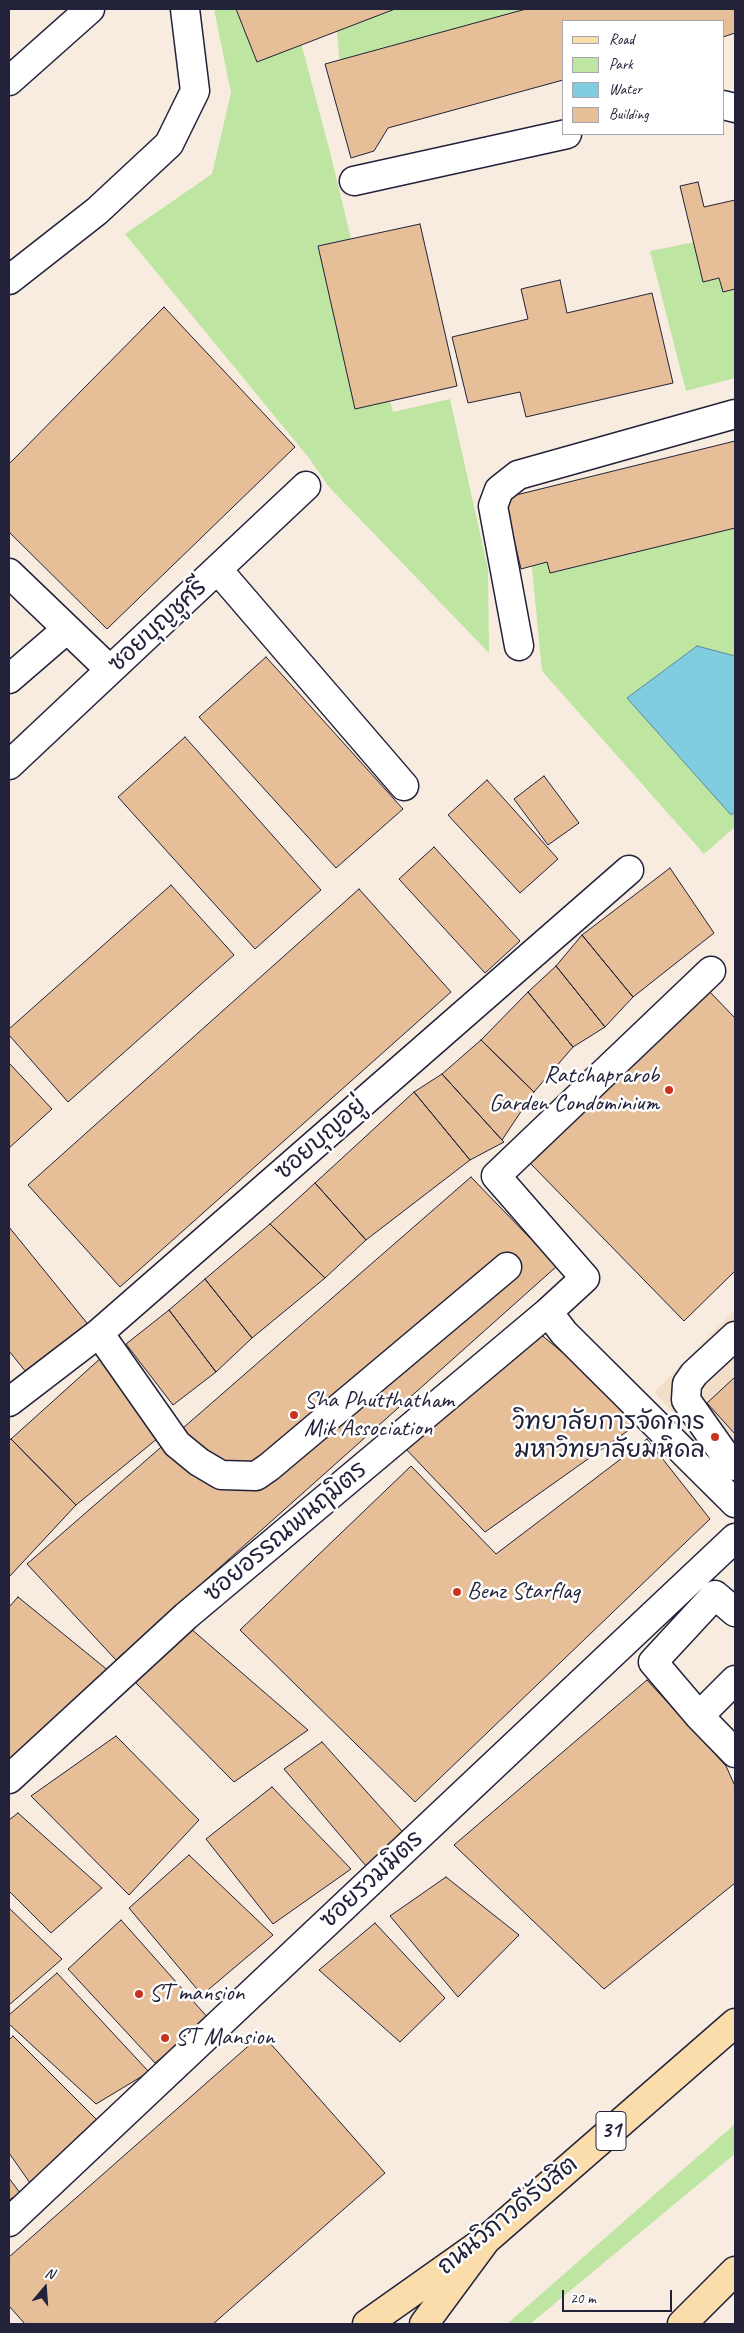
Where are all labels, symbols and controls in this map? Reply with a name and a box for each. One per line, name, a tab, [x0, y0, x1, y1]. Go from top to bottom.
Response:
legend	[562, 20, 724, 135]
text: Road	[609, 30, 634, 49]
text: Park	[609, 55, 633, 74]
text: Water	[609, 80, 642, 99]
text: Building	[609, 105, 648, 124]
street label: ซอยบุญชูศรี	[103, 573, 213, 679]
place label: Ratchaprarob Garden Condominium	[489, 1062, 659, 1118]
marker: Ratchaprarob Garden Condominium	[663, 1084, 675, 1096]
street label: ซอยบุญอยู่	[269, 1091, 373, 1187]
place label: Sha Phutthatham Mik Association	[304, 1387, 454, 1443]
marker: Sha Phutthatham Mik Association	[288, 1409, 300, 1421]
place label: วิทยาลัยการจัดการ มหาวิทยาลัยมหิดล	[512, 1409, 705, 1465]
marker: วิทยาลัยการจัดการ มหาวิทยาลัยมหิดล	[709, 1431, 721, 1443]
street label: ซอยอรรณพนฤมิตร	[199, 1455, 373, 1609]
place label: Benz Starflag	[467, 1578, 580, 1606]
marker: Benz Starflag	[451, 1586, 463, 1598]
street label: ซอยรวมมิตร	[314, 1825, 430, 1935]
place label: ST mansion	[149, 1980, 244, 2008]
marker: ST mansion	[133, 1988, 145, 2000]
place label: ST Mansion	[175, 2024, 274, 2052]
marker: ST Mansion	[159, 2032, 171, 2044]
road number: 31	[596, 2112, 626, 2150]
street label: ถนนวิภาวดีรังสิต	[432, 2151, 584, 2281]
north arrow	[20, 2263, 70, 2313]
text: N	[43, 2264, 57, 2283]
scale bar	[564, 2280, 674, 2312]
text: 20 m	[570, 2289, 596, 2308]

